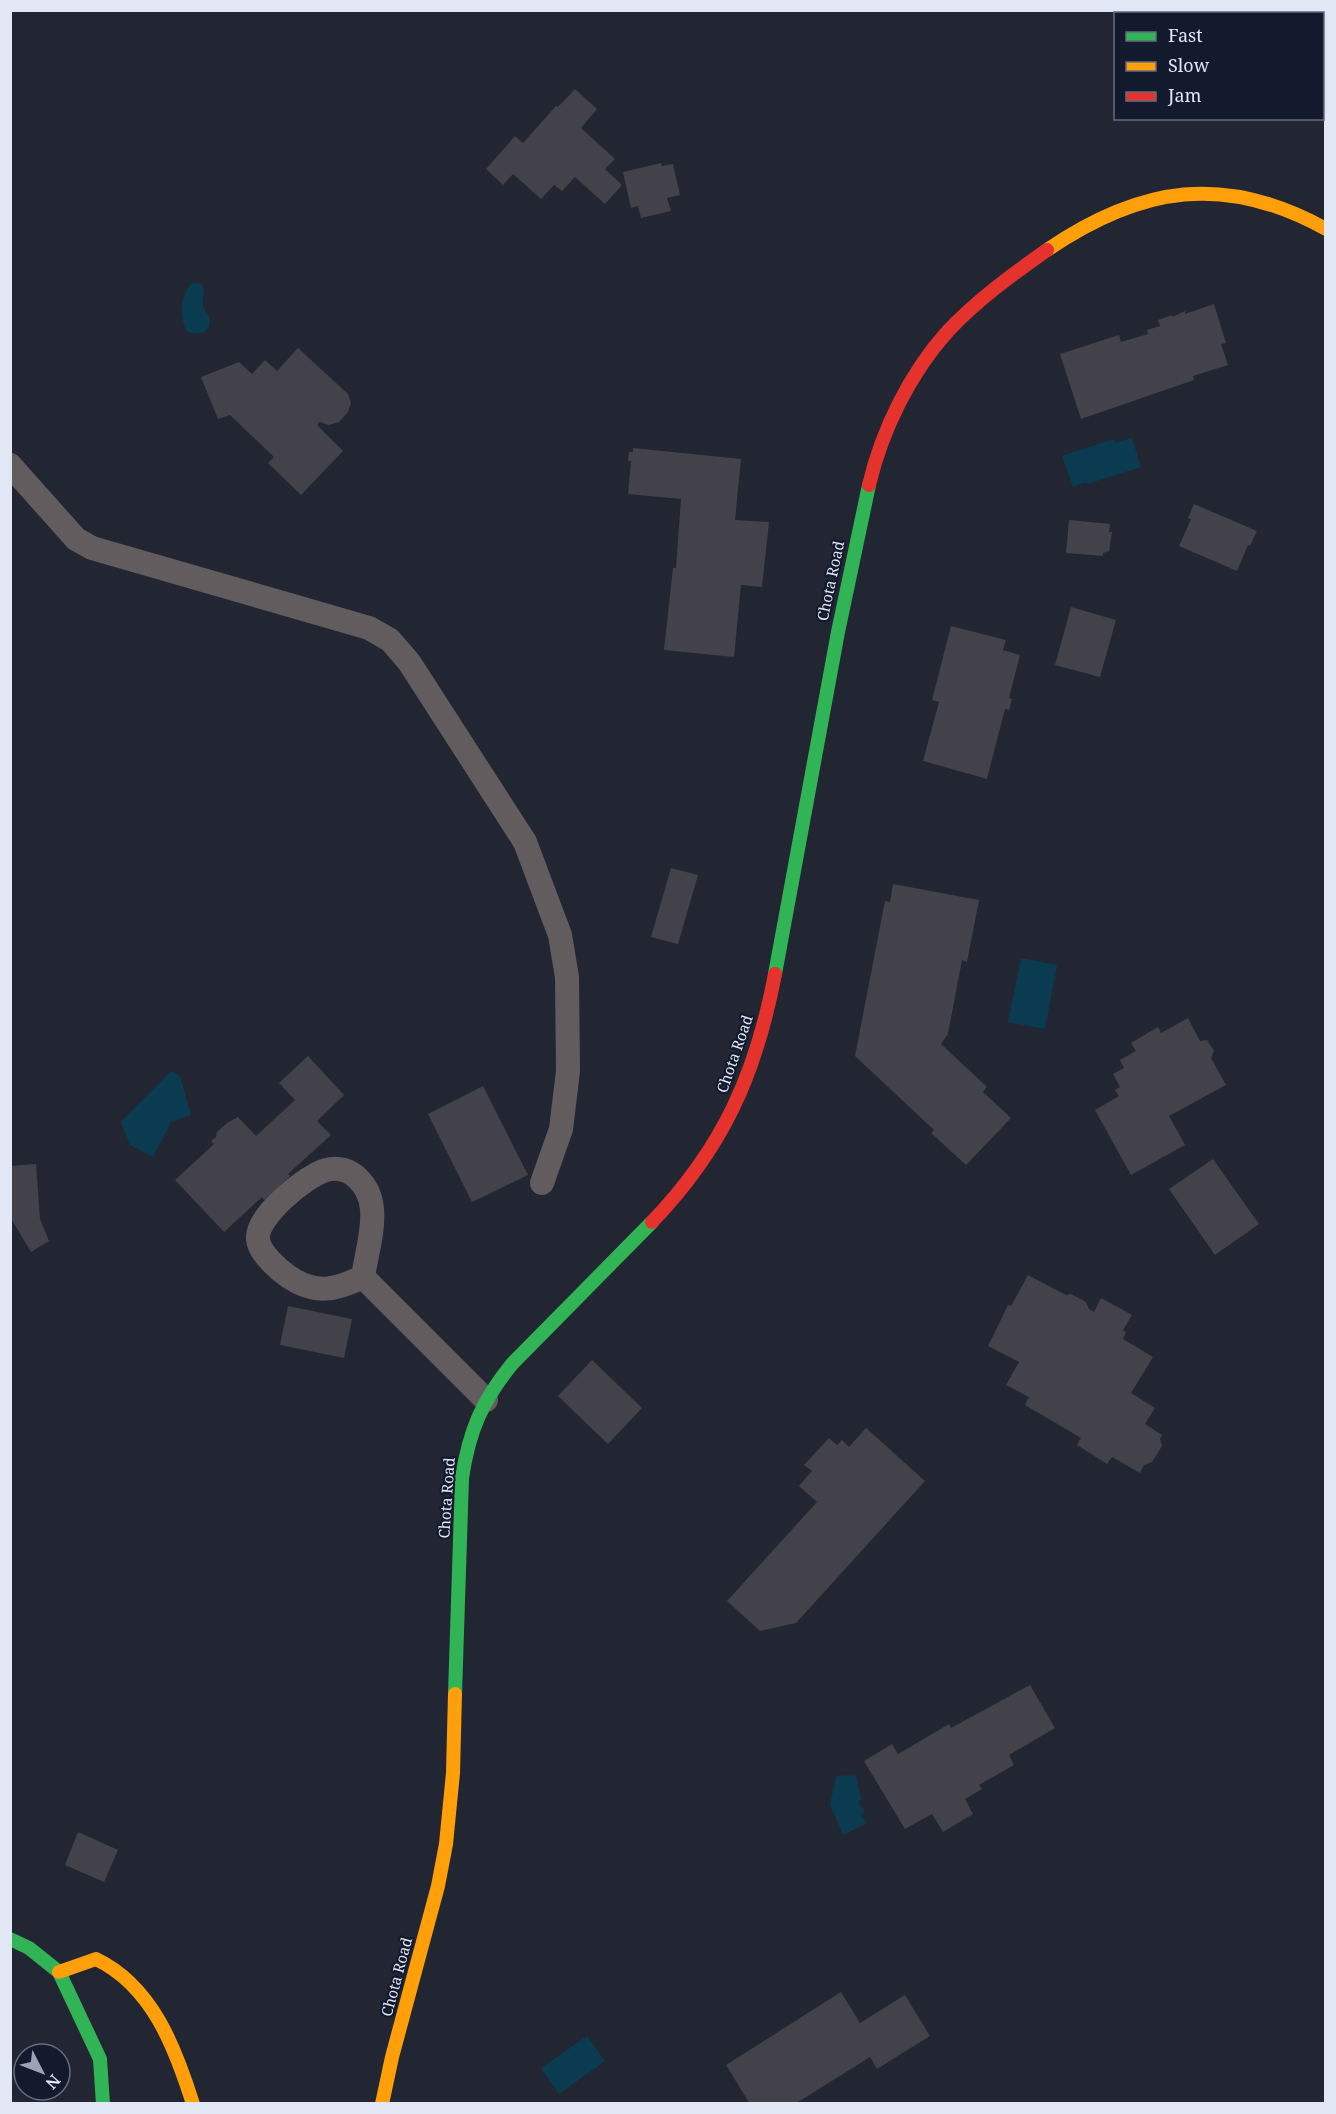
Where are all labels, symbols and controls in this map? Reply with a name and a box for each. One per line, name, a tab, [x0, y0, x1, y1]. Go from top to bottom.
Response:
legend	[1114, 12, 1324, 120]
text: Fast	[1168, 23, 1203, 47]
text: Slow	[1168, 53, 1210, 77]
text: Jam	[1167, 83, 1202, 107]
street label: Chota Road	[812, 539, 848, 623]
street label: Chota Road	[711, 1012, 757, 1095]
street label: Chota Road	[433, 1457, 459, 1539]
street label: Chota Road	[376, 1935, 416, 2019]
north arrow	[12, 2042, 72, 2102]
text: N	[40, 2070, 66, 2094]

